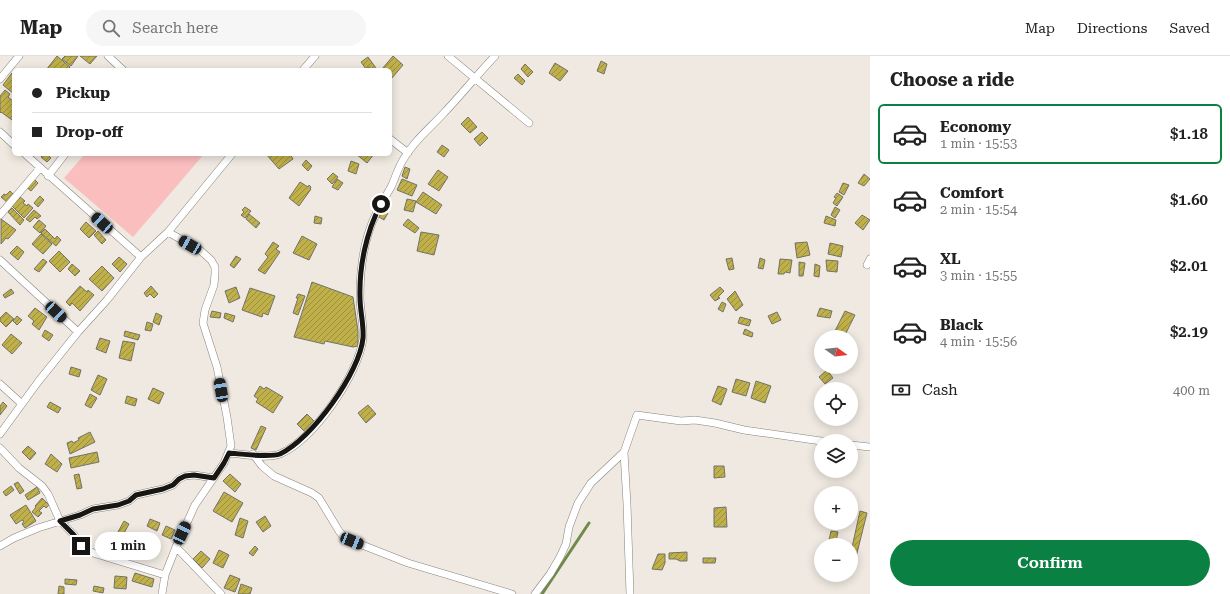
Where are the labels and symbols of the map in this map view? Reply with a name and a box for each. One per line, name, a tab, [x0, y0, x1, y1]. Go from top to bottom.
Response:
route start	[372, 195, 390, 213]
car	[89, 211, 115, 235]
car	[177, 234, 203, 256]
car	[43, 299, 69, 325]
north arrow	[814, 330, 858, 374]
car	[213, 377, 229, 403]
car	[171, 520, 193, 546]
car	[339, 531, 365, 551]
callout: 1 min	[95, 532, 161, 560]
route end	[72, 537, 90, 555]

